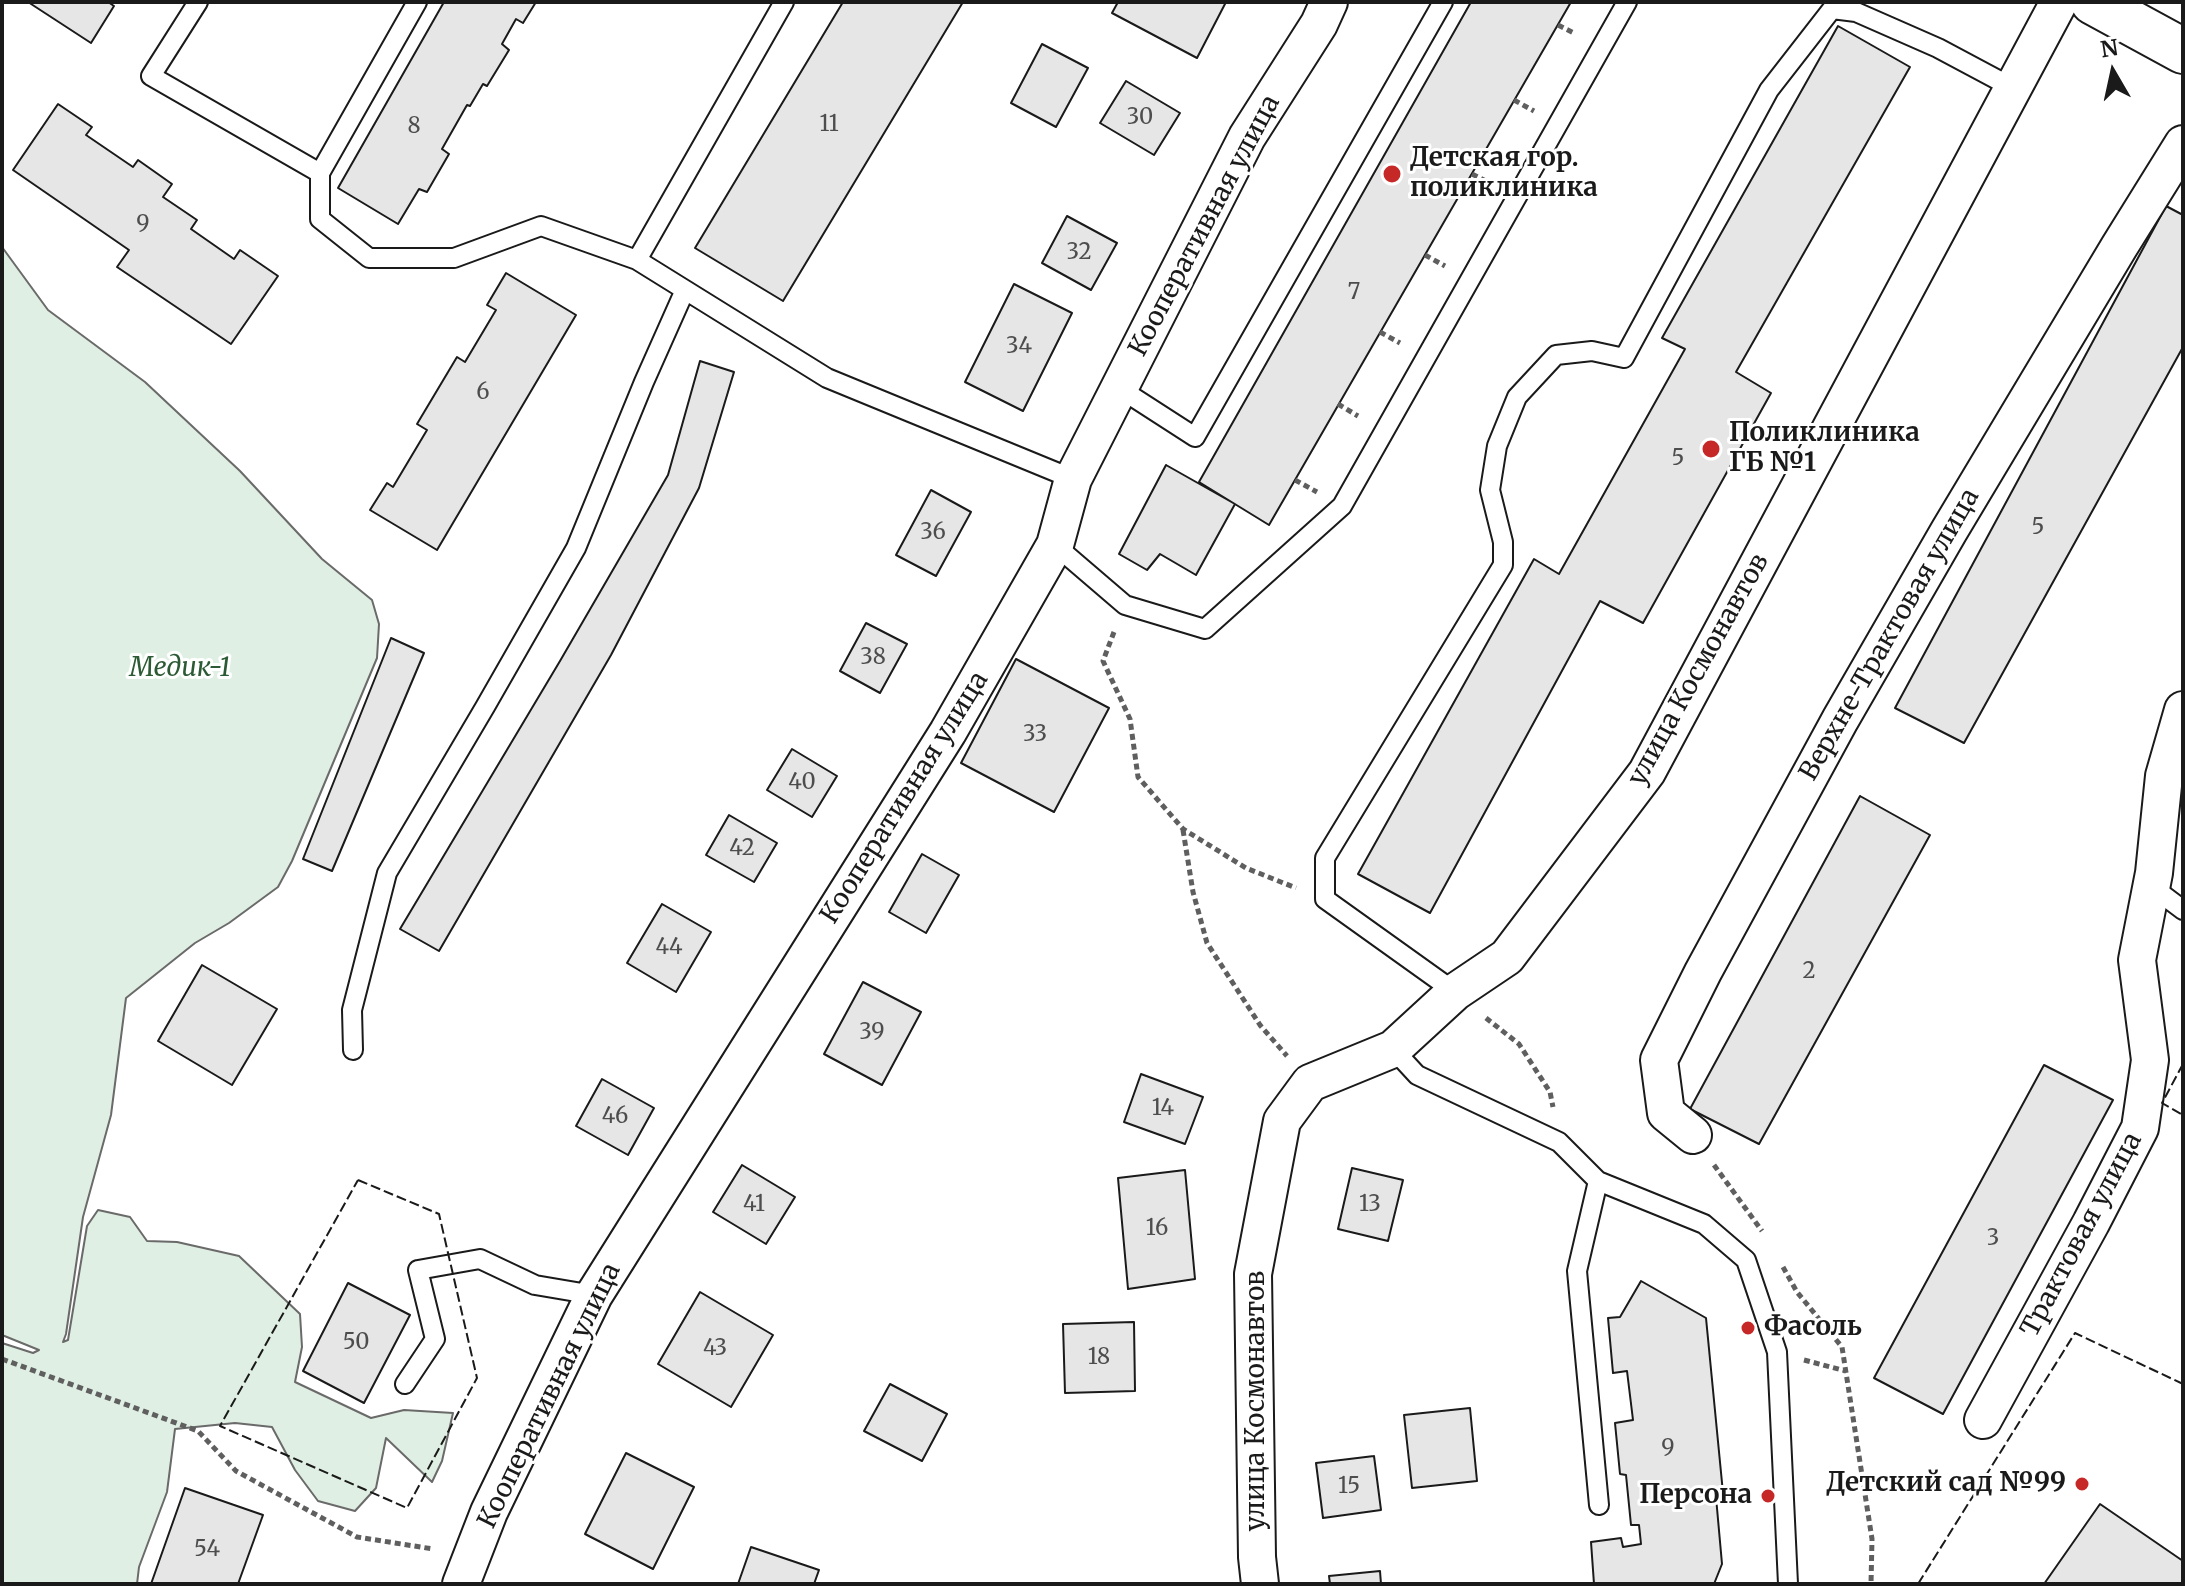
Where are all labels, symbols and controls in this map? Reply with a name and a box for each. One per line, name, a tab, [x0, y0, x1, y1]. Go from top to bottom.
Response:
north arrow	[2073, 32, 2153, 112]
text: N	[2098, 33, 2120, 63]
street label: Кооперативная улица	[1123, 90, 1287, 362]
house number: 30	[1127, 105, 1153, 131]
house number: 11	[819, 112, 839, 138]
house number: 8	[407, 114, 421, 140]
place label: Детская гор. поликлиника	[1410, 143, 1598, 204]
marker: Детская гор. поликлиника	[1381, 163, 1403, 185]
house number: 9	[136, 212, 150, 238]
house number: 32	[1067, 240, 1091, 266]
house number: 7	[1348, 280, 1360, 306]
house number: 34	[1006, 334, 1032, 360]
house number: 6	[476, 380, 490, 406]
place label: Поликлиника ГБ №1	[1729, 418, 1920, 480]
marker: Поликлиника ГБ №1	[1700, 438, 1722, 460]
house number: 5	[1672, 446, 1684, 472]
street label: Верхне-Трактовая улица	[1794, 484, 1986, 786]
house number: 5	[2032, 515, 2044, 541]
house number: 36	[920, 520, 946, 546]
street label: улица Космонавтов	[1622, 548, 1776, 792]
house number: 38	[860, 645, 886, 671]
park label: Медик-1	[129, 653, 231, 685]
street label: Кооперативная улица	[815, 666, 995, 930]
house number: 33	[1023, 722, 1047, 748]
house number: 40	[788, 770, 816, 796]
house number: 42	[729, 836, 755, 862]
house number: 44	[655, 935, 683, 961]
house number: 2	[1802, 959, 1816, 985]
house number: 39	[859, 1020, 885, 1046]
house number: 14	[1152, 1096, 1174, 1122]
house number: 46	[602, 1104, 628, 1130]
street label: Трактовая улица	[2015, 1128, 2149, 1342]
house number: 41	[743, 1192, 765, 1218]
house number: 13	[1359, 1192, 1381, 1218]
house number: 16	[1146, 1216, 1168, 1242]
house number: 3	[1987, 1226, 1999, 1252]
street label: Кооперативная улица	[472, 1258, 628, 1534]
street label: улица Космонавтов	[1241, 1271, 1273, 1531]
place label: Фасоль	[1764, 1312, 1862, 1344]
marker: Фасоль	[1739, 1319, 1757, 1337]
house number: 50	[343, 1330, 369, 1356]
house number: 43	[703, 1336, 727, 1362]
house number: 18	[1088, 1345, 1110, 1371]
house number: 9	[1661, 1436, 1675, 1462]
place label: Детский сад №99	[1826, 1468, 2066, 1500]
house number: 15	[1338, 1474, 1360, 1500]
marker: Детский сад №99	[2073, 1475, 2091, 1493]
place label: Персона	[1639, 1480, 1752, 1512]
marker: Персона	[1759, 1487, 1777, 1505]
house number: 54	[194, 1537, 220, 1563]

